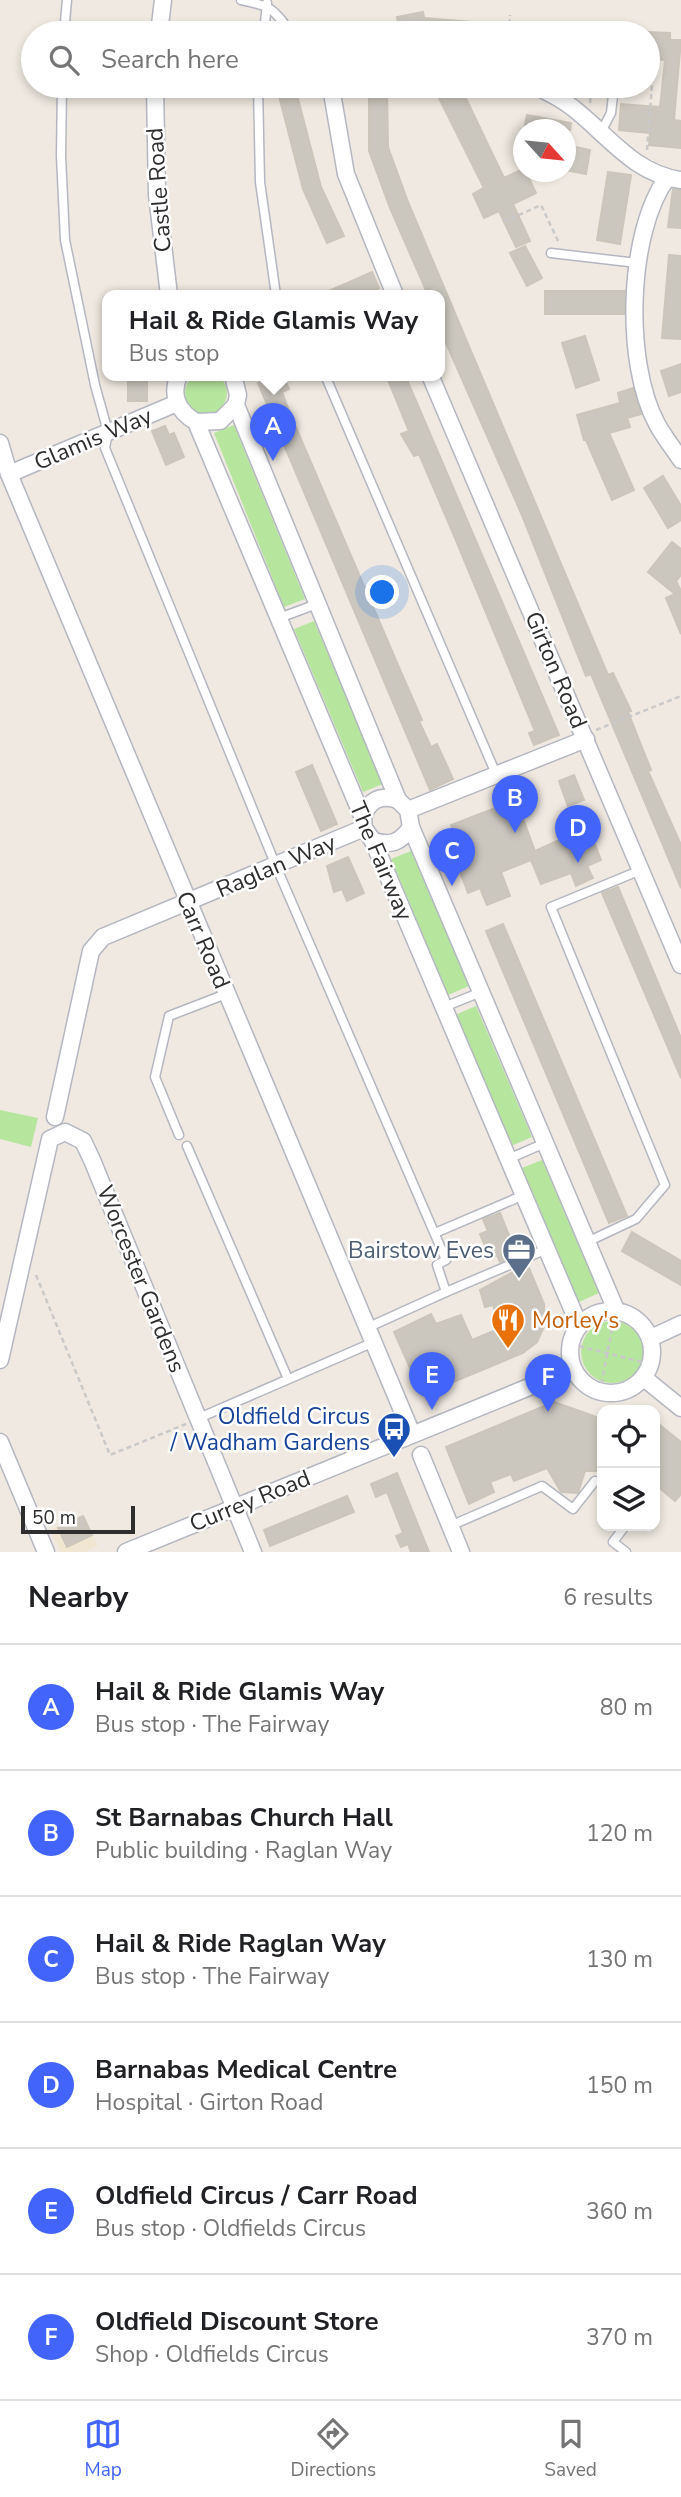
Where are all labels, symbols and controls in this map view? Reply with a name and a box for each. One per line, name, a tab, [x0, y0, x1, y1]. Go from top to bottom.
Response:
search box	[21, 21, 660, 98]
icon: search	[45, 41, 83, 79]
text: Search here	[101, 42, 239, 77]
north arrow	[513, 119, 576, 182]
street label: Castle Road	[139, 127, 179, 253]
popup	[102, 290, 445, 381]
text: Hail & Ride Glamis Way	[129, 303, 418, 338]
text: Bus stop	[129, 338, 219, 369]
street label: Glamis Way	[29, 400, 157, 478]
pin: A	[250, 403, 296, 461]
your location	[365, 575, 399, 609]
street label: Girton Road	[517, 607, 595, 733]
pin: B	[492, 775, 538, 833]
street label: The Fairway	[342, 797, 420, 926]
pin: D	[555, 805, 601, 863]
street label: Raglan Way	[212, 827, 341, 905]
pin: C	[429, 828, 475, 886]
street label: Carr Road	[169, 886, 237, 994]
street label: Worcester Gardens	[89, 1181, 193, 1377]
office icon: Bairstow Eves	[500, 1231, 538, 1280]
place label: Bairstow Eves	[348, 1235, 494, 1266]
restaurant icon: Morley's	[489, 1301, 527, 1350]
place label: Morley's	[532, 1305, 619, 1336]
pin: E	[409, 1352, 455, 1410]
pin: F	[525, 1354, 571, 1412]
place label: Oldfield Circus / Wadham Gardens	[169, 1401, 370, 1458]
map controls	[597, 1405, 660, 1531]
button: locate	[597, 1405, 660, 1468]
bus stop icon: Oldfield Circus / Wadham Gardens	[375, 1410, 413, 1459]
street label: Currey Road	[185, 1463, 315, 1539]
button: layers	[597, 1468, 660, 1531]
scale bar	[21, 1503, 135, 1535]
text: 50 m	[32, 1505, 76, 1531]
text: Nearby	[28, 1577, 128, 1618]
text: 6 results	[563, 1582, 653, 1613]
text: Hail & Ride Glamis Way	[95, 1674, 384, 1709]
text: A	[42, 1692, 60, 1723]
text: 80 m	[600, 1692, 653, 1723]
text: Bus stop · The Fairway	[95, 1709, 329, 1740]
text: St Barnabas Church Hall	[95, 1800, 393, 1835]
text: B	[43, 1818, 59, 1849]
text: 120 m	[586, 1818, 653, 1849]
text: Public building · Raglan Way	[95, 1835, 392, 1866]
text: Hail & Ride Raglan Way	[95, 1926, 386, 1961]
text: C	[43, 1944, 59, 1975]
text: 130 m	[586, 1944, 653, 1975]
text: Bus stop · The Fairway	[95, 1961, 329, 1992]
text: Barnabas Medical Centre	[95, 2052, 397, 2087]
text: D	[42, 2070, 60, 2101]
text: 150 m	[586, 2070, 653, 2101]
text: Hospital · Girton Road	[95, 2087, 323, 2118]
text: Oldfield Circus / Carr Road	[95, 2178, 418, 2213]
text: E	[44, 2196, 58, 2227]
text: 360 m	[586, 2196, 653, 2227]
text: Bus stop · Oldfields Circus	[95, 2213, 366, 2244]
text: Oldfield Discount Store	[95, 2304, 379, 2339]
text: F	[45, 2322, 57, 2353]
text: 370 m	[586, 2322, 653, 2353]
text: Shop · Oldfields Circus	[95, 2339, 329, 2370]
tab: Map	[84, 2415, 122, 2483]
tab: Directions	[290, 2415, 376, 2483]
tab: Saved	[544, 2415, 597, 2483]

